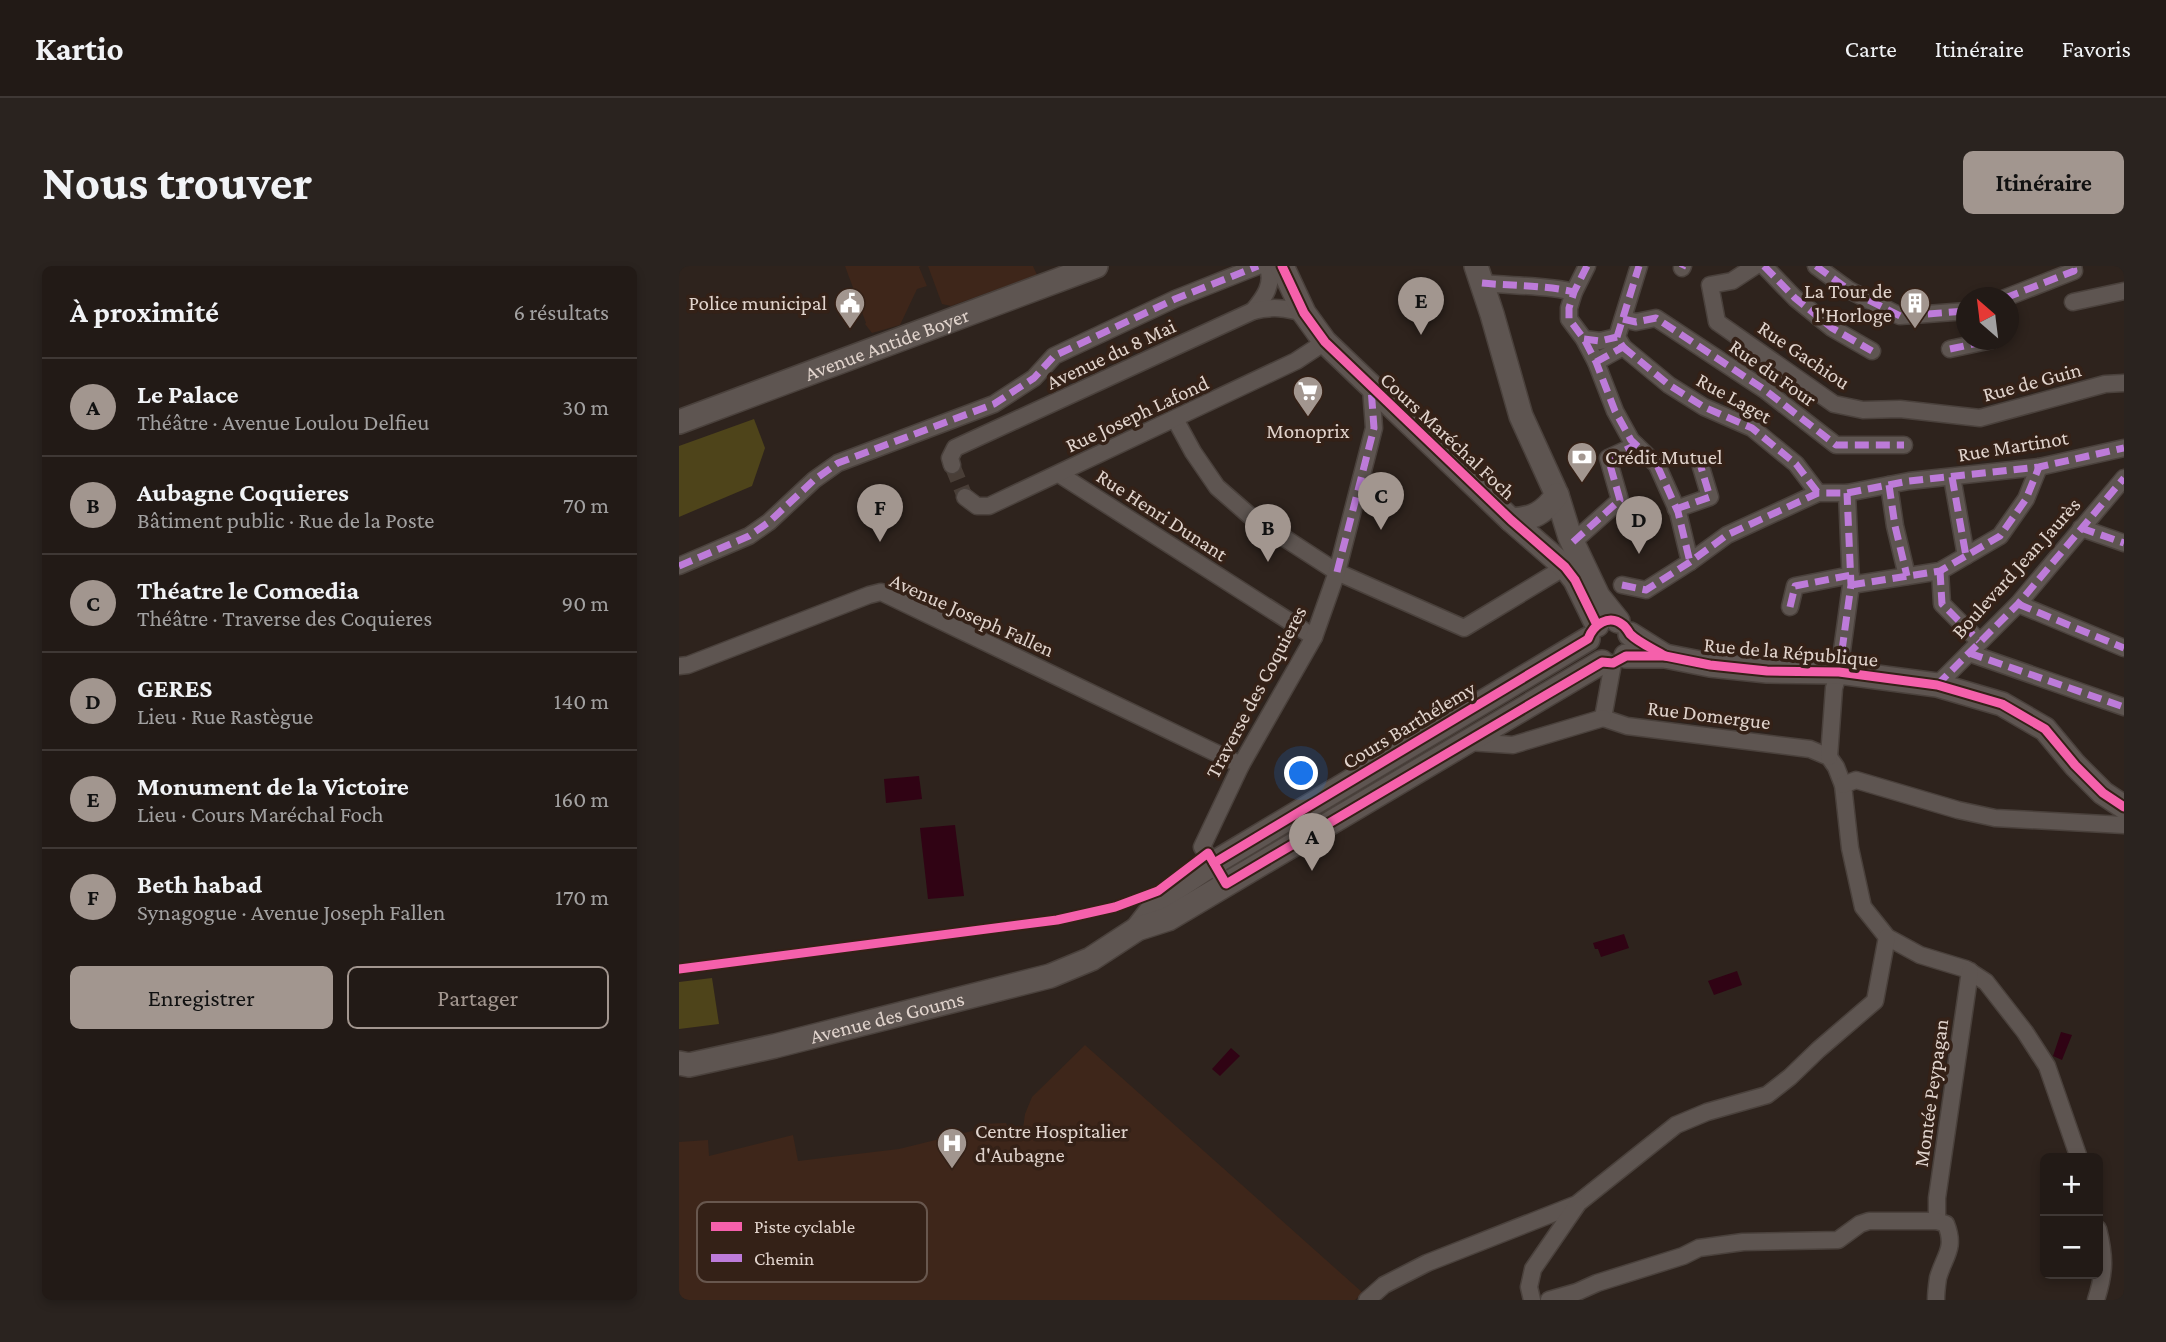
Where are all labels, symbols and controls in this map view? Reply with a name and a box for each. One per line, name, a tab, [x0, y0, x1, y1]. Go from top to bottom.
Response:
text: Kartio	[35, 30, 124, 67]
text: Carte	[1845, 35, 1897, 62]
text: Itinéraire	[1935, 35, 2024, 62]
text: Favoris	[2062, 35, 2131, 62]
button: Itinéraire	[1963, 151, 2124, 214]
text: Nous trouver	[42, 155, 312, 210]
pin: E	[1398, 277, 1444, 335]
place label: La Tour de l'Horloge	[1804, 279, 1892, 327]
public building icon: Police municipal	[833, 286, 867, 330]
building icon: La Tour de l'Horloge	[1898, 286, 1932, 330]
north arrow	[1956, 287, 2019, 350]
place label: Police municipal	[688, 291, 827, 315]
text: À proximité	[70, 295, 219, 328]
text: 6 résultats	[513, 299, 609, 325]
street label: Avenue Antide Boyer	[801, 302, 973, 386]
street label: Avenue du 8 Mai	[1043, 313, 1180, 394]
street label: Rue Gachiou	[1753, 316, 1855, 394]
street label: Rue du Four	[1725, 334, 1822, 412]
street label: Rue de Guin	[1980, 357, 2084, 407]
street label: Cours Maréchal Foch	[1375, 367, 1521, 505]
street label: Rue Laget	[1692, 368, 1777, 429]
street label: Rue Joseph Lafond	[1062, 370, 1212, 458]
supermarket icon: Monoprix	[1291, 374, 1325, 418]
text: Le Palace	[137, 380, 239, 409]
text: A	[86, 394, 100, 420]
text: 30 m	[562, 394, 609, 420]
text: Théâtre · Avenue Loulou Delfieu	[137, 409, 429, 435]
place label: Monoprix	[1266, 419, 1350, 443]
street label: Rue Martinot	[1956, 425, 2071, 467]
bank icon: Crédit Mutuel	[1565, 440, 1599, 484]
place label: Crédit Mutuel	[1605, 445, 1722, 469]
street label: Rue Henri Dunant	[1092, 464, 1233, 567]
pin: C	[1358, 472, 1404, 530]
text: Aubagne Coquieres	[137, 478, 349, 507]
pin: F	[857, 484, 903, 542]
text: B	[86, 492, 100, 518]
text: 70 m	[563, 492, 609, 518]
street label: Boulevard Jean Jaurès	[1947, 493, 2085, 643]
pin: D	[1616, 496, 1662, 554]
pin: B	[1245, 504, 1291, 562]
text: Bâtiment public · Rue de la Poste	[137, 507, 434, 533]
street label: Avenue Joseph Fallen	[886, 568, 1058, 662]
text: Théatre le Comœdia	[137, 576, 359, 605]
text: C	[86, 590, 100, 616]
text: 90 m	[562, 590, 609, 616]
street label: Traverse des Coquieres	[1200, 602, 1312, 782]
text: Théâtre · Traverse des Coquieres	[137, 605, 432, 631]
street label: Rue de la République	[1703, 632, 1879, 672]
text: GERES	[137, 674, 212, 703]
street label: Cours Barthélemy	[1338, 676, 1480, 774]
text: D	[85, 688, 101, 714]
text: 140 m	[554, 688, 609, 714]
street label: Rue Domergue	[1646, 696, 1772, 734]
text: Lieu · Rue Rastègue	[137, 703, 313, 729]
your location	[1284, 756, 1318, 790]
text: Monument de la Victoire	[137, 772, 409, 801]
text: E	[86, 786, 100, 812]
text: 160 m	[554, 786, 609, 812]
text: Lieu · Cours Maréchal Foch	[137, 801, 384, 827]
pin: A	[1289, 813, 1335, 871]
text: Beth habad	[137, 870, 262, 899]
text: F	[87, 884, 99, 910]
text: 170 m	[555, 884, 609, 910]
text: Synagogue · Avenue Joseph Fallen	[137, 899, 445, 925]
button: Enregistrer	[70, 966, 333, 1029]
button: Partager	[347, 966, 609, 1029]
street label: Avenue des Goums	[807, 986, 967, 1049]
street label: Montée Peypagan	[1909, 1017, 1953, 1169]
place label: Centre Hospitalier d'Aubagne	[975, 1119, 1129, 1167]
hospital icon: Centre Hospitalier d'Aubagne	[935, 1126, 969, 1170]
map controls	[2040, 1153, 2103, 1279]
button: +	[2040, 1153, 2103, 1216]
legend	[697, 1202, 927, 1282]
text: Piste cyclable	[754, 1216, 855, 1237]
button: −	[2040, 1216, 2103, 1279]
text: Chemin	[754, 1248, 814, 1269]

